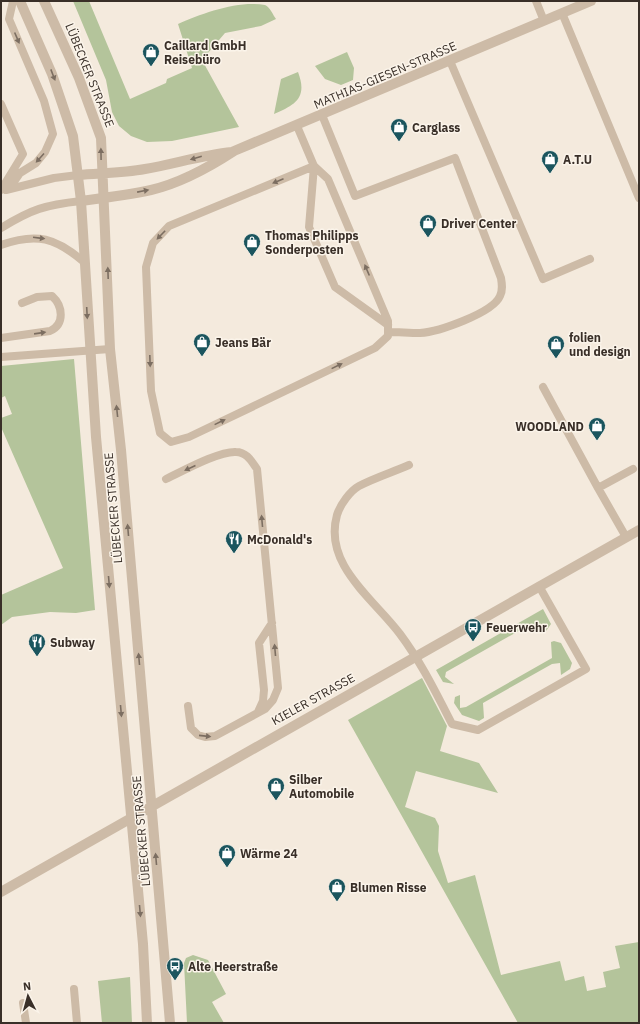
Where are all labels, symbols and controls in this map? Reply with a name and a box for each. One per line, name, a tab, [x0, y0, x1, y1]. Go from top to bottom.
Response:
street label: LÜBECKER STRASSE	[62, 21, 118, 129]
one-way arrow	[14, 32, 20, 43]
place label: Caillard GmbH Reisebüro	[164, 38, 246, 67]
street label: MATHIAS-GIESEN-STRASSE	[311, 38, 459, 112]
shop icon: Caillard GmbH Reisebüro	[141, 42, 161, 67]
one-way arrow	[50, 69, 56, 81]
shop icon: Carglass	[389, 117, 409, 142]
place label: Carglass	[412, 120, 460, 135]
one-way arrow	[98, 148, 105, 160]
shop icon: A.T.U	[540, 149, 560, 174]
place label: A.T.U	[563, 152, 592, 167]
one-way arrow	[36, 153, 45, 162]
one-way arrow	[190, 156, 202, 162]
one-way arrow	[272, 178, 284, 184]
one-way arrow	[137, 188, 149, 194]
shop icon: Driver Center	[418, 213, 438, 238]
place label: Driver Center	[441, 216, 516, 231]
place label: Thomas Philipps Sonderposten	[265, 228, 359, 257]
one-way arrow	[156, 230, 166, 240]
shop icon: Thomas Philipps Sonderposten	[242, 232, 262, 257]
one-way arrow	[33, 235, 45, 241]
one-way arrow	[364, 265, 370, 276]
one-way arrow	[104, 267, 111, 279]
one-way arrow	[84, 307, 91, 319]
one-way arrow	[33, 330, 46, 336]
place label: folien und design	[569, 330, 631, 359]
shop icon: Jeans Bär	[192, 332, 212, 357]
shop icon: folien und design	[546, 334, 566, 359]
place label: Jeans Bär	[215, 335, 271, 350]
one-way arrow	[147, 355, 153, 368]
one-way arrow	[331, 363, 343, 369]
one-way arrow	[113, 405, 120, 417]
shop icon: WOODLAND	[587, 416, 607, 441]
one-way arrow	[214, 419, 226, 425]
place label: WOODLAND	[515, 419, 584, 434]
street label: LÜBECKER STRASSE	[101, 452, 125, 564]
one-way arrow	[184, 465, 195, 471]
one-way arrow	[259, 515, 266, 527]
one-way arrow	[124, 524, 131, 536]
restaurant icon: McDonald's	[224, 529, 244, 554]
place label: McDonald's	[247, 532, 312, 547]
one-way arrow	[106, 576, 113, 588]
bus stop icon: Feuerwehr	[463, 617, 483, 642]
place label: Feuerwehr	[486, 620, 547, 635]
restaurant icon: Subway	[27, 632, 47, 657]
place label: Subway	[50, 635, 95, 650]
one-way arrow	[271, 644, 278, 656]
one-way arrow	[136, 653, 142, 665]
street label: KIELER STRASSE	[269, 670, 357, 728]
one-way arrow	[118, 705, 124, 718]
one-way arrow	[199, 733, 211, 739]
place label: Silber Automobile	[289, 772, 355, 801]
street label: LÜBECKER STRASSE	[129, 775, 153, 887]
shop icon: Silber Automobile	[266, 776, 286, 801]
shop icon: Wärme 24	[217, 843, 237, 868]
place label: Wärme 24	[240, 846, 298, 861]
one-way arrow	[153, 853, 160, 865]
shop icon: Blumen Risse	[327, 877, 347, 902]
place label: Blumen Risse	[350, 880, 427, 895]
one-way arrow	[136, 905, 143, 917]
bus stop icon: Alte Heerstraße	[165, 956, 185, 981]
place label: Alte Heerstraße	[188, 959, 278, 974]
north arrow	[8, 976, 48, 1016]
text: N	[22, 979, 32, 993]

